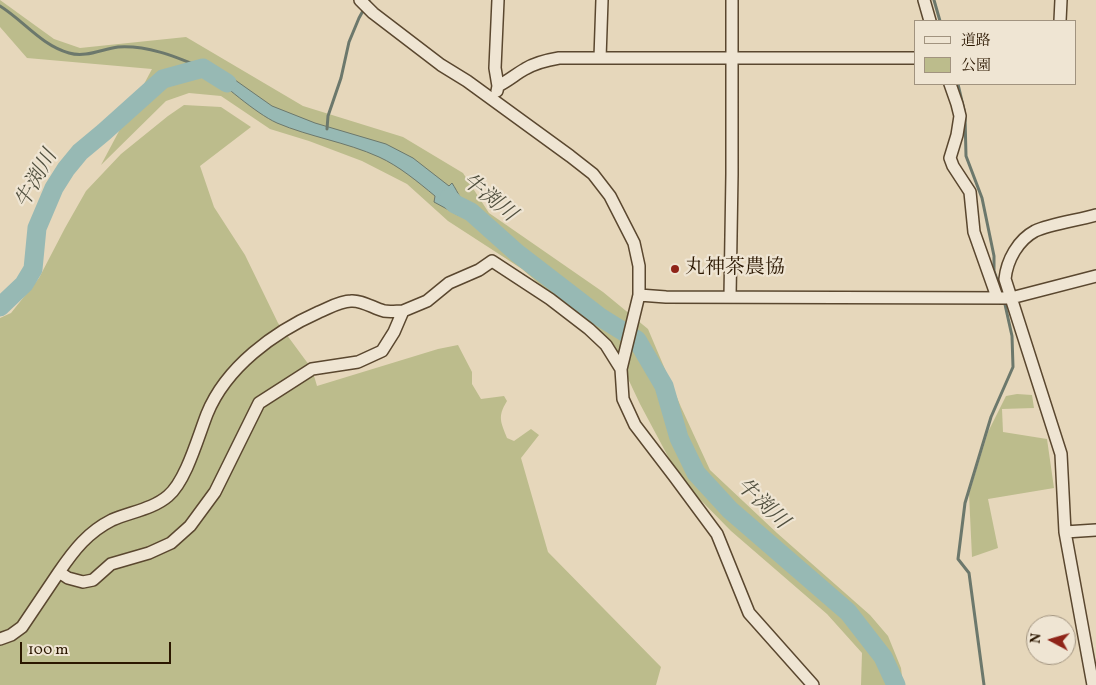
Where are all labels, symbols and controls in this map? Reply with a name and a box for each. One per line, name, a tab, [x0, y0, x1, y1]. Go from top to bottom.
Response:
legend	[914, 20, 1076, 85]
text: 道路	[961, 31, 991, 52]
text: 公園	[961, 56, 991, 77]
water label: 牛渕川	[12, 146, 64, 214]
water label: 牛渕川	[456, 169, 520, 229]
place label: 丸神茶農協	[685, 257, 785, 281]
marker: 丸神茶農協	[669, 263, 681, 275]
water label: 牛渕川	[729, 474, 793, 536]
north arrow	[1026, 615, 1076, 665]
scale bar	[22, 632, 174, 664]
text: N	[1027, 632, 1047, 645]
text: 100 m	[28, 640, 68, 661]

